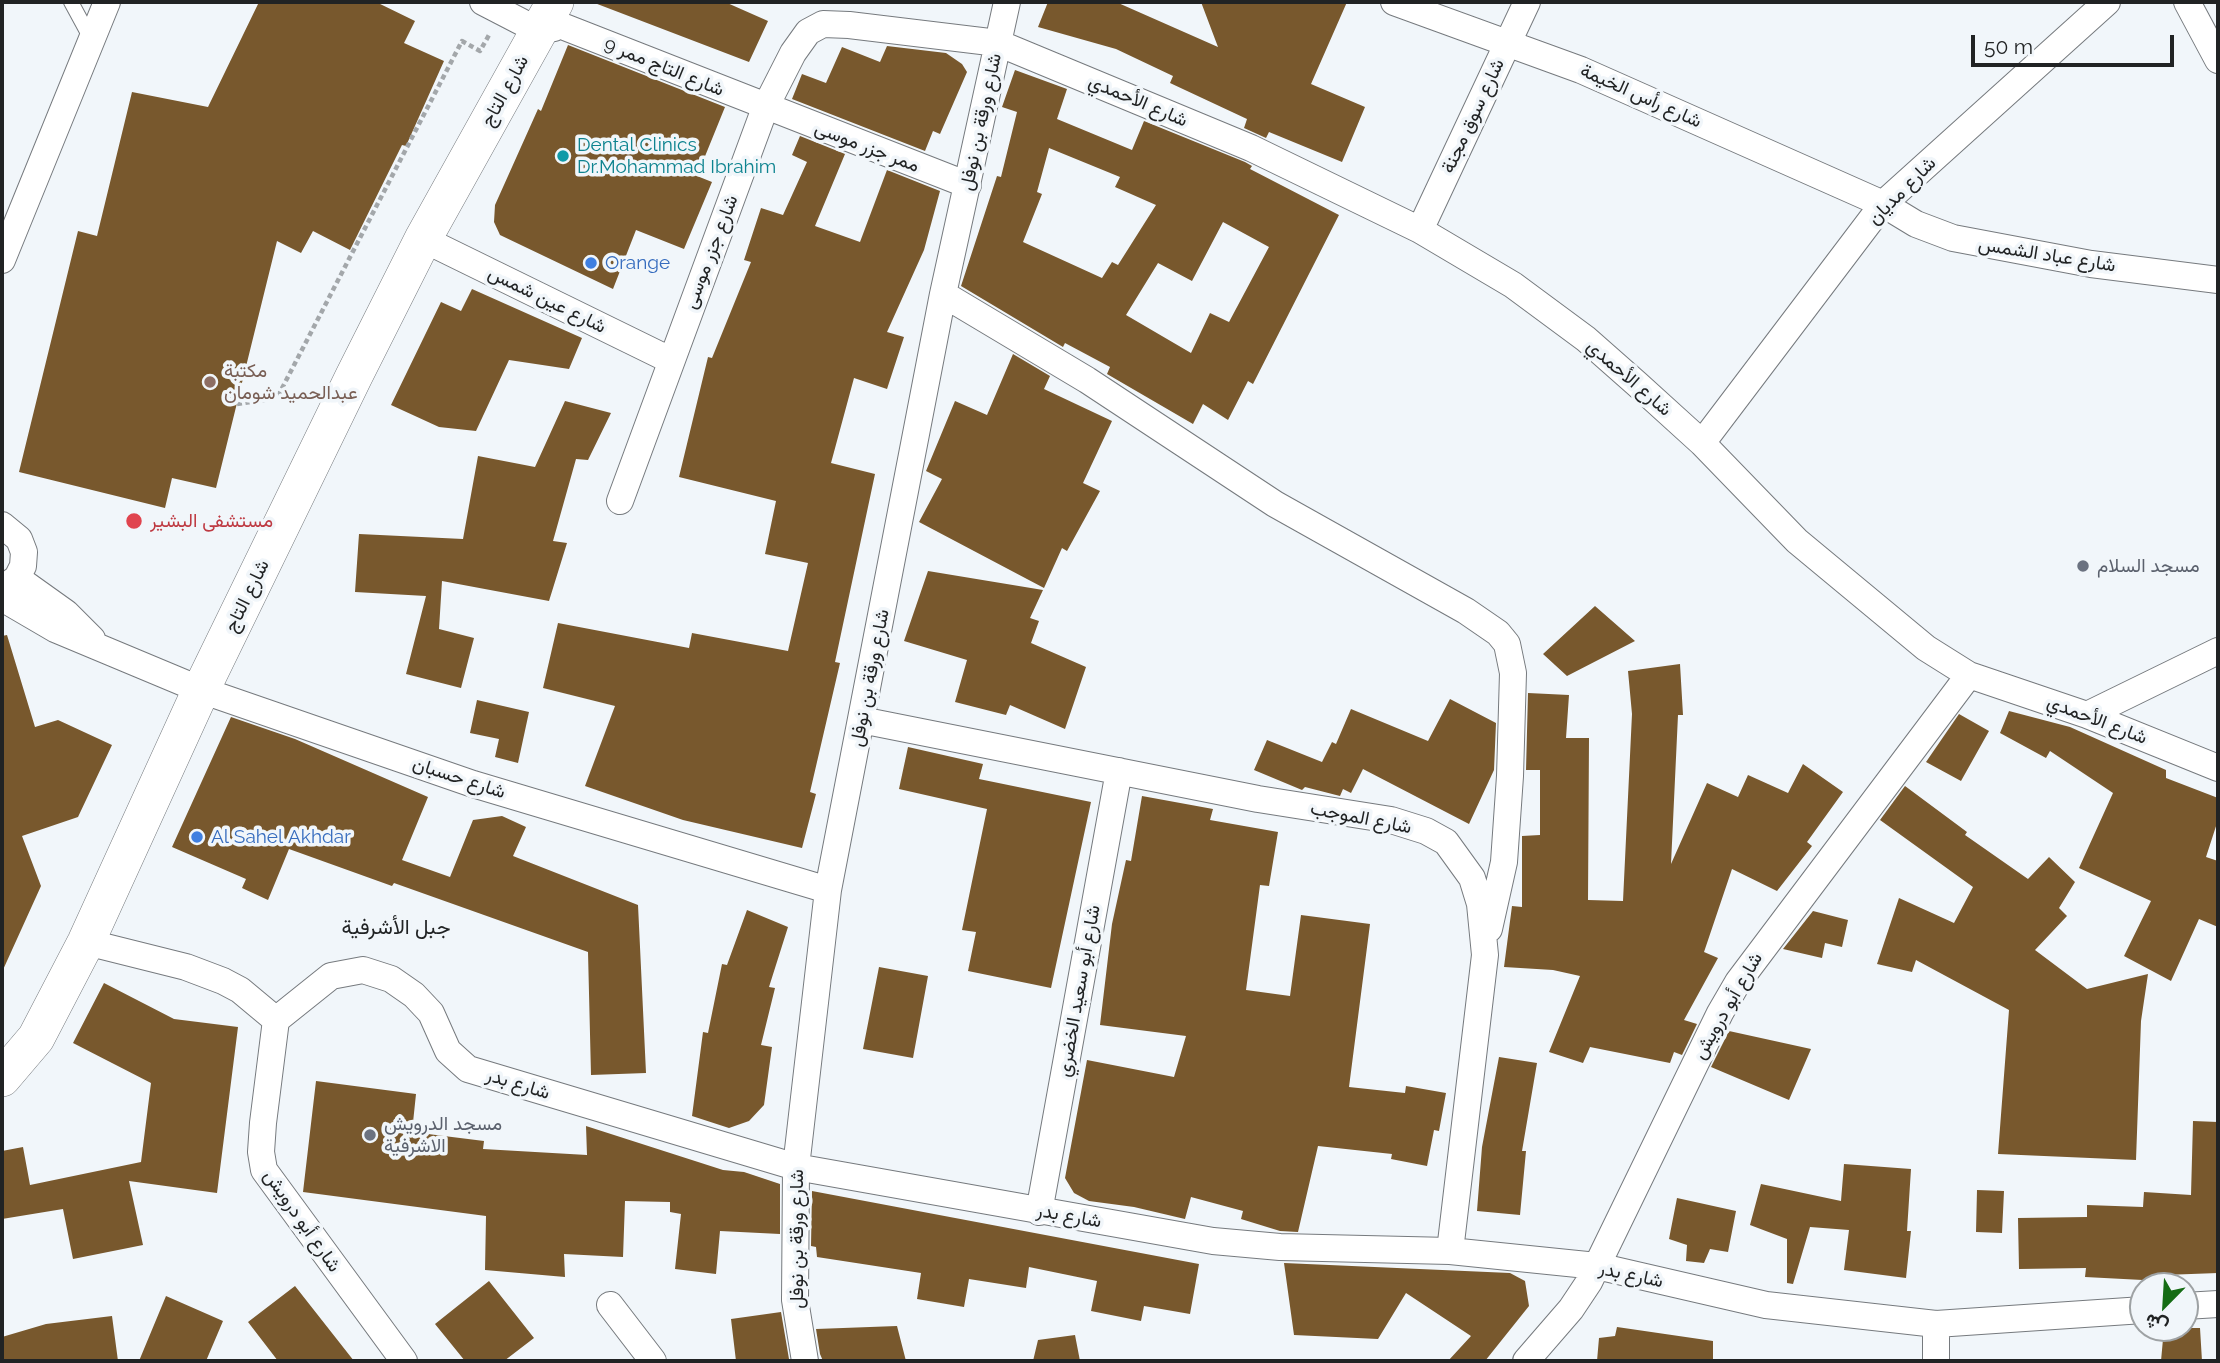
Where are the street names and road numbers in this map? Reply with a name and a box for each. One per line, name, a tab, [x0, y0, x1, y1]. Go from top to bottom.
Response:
street label: شارع التاج ممر 9	[601, 33, 727, 101]
street label: شارع التاج	[476, 51, 534, 131]
street label: شارع ورقة بن نوفل	[955, 51, 1007, 193]
street label: شارع سوق مجنة	[1437, 55, 1509, 177]
street label: شارع رأس الخيمة	[1577, 59, 1705, 133]
street label: شارع الأحمدي	[1085, 70, 1191, 132]
street label: ممر جزر موسى	[811, 117, 923, 177]
street label: شارع مديان	[1863, 152, 1941, 230]
street label: شارع جزر موسى	[679, 192, 743, 312]
street label: شارع عباد الشمس	[1977, 233, 2117, 277]
street label: شارع عين شمس	[484, 262, 610, 338]
street label: شارع الأحمدي	[1582, 335, 1676, 421]
street label: شارع التاج	[220, 556, 274, 636]
street label: شارع ورقة بن نوفل	[845, 607, 895, 749]
street label: شارع الأحمدي	[2044, 690, 2150, 750]
street label: شارع حسبان	[410, 752, 508, 804]
street label: شارع الموجب	[1308, 797, 1414, 839]
street label: شارع أبو سعيد الخضري	[1053, 903, 1105, 1079]
street label: شارع أبو درويش	[1688, 949, 1768, 1063]
street label: شارع بدر	[483, 1064, 553, 1104]
street label: شارع أبو درويش	[258, 1165, 346, 1277]
street label: شارع ورقة بن نوفل	[786, 1169, 808, 1309]
street label: شارع بدر	[1035, 1199, 1103, 1233]
street label: شارع بدر	[1597, 1257, 1665, 1293]

